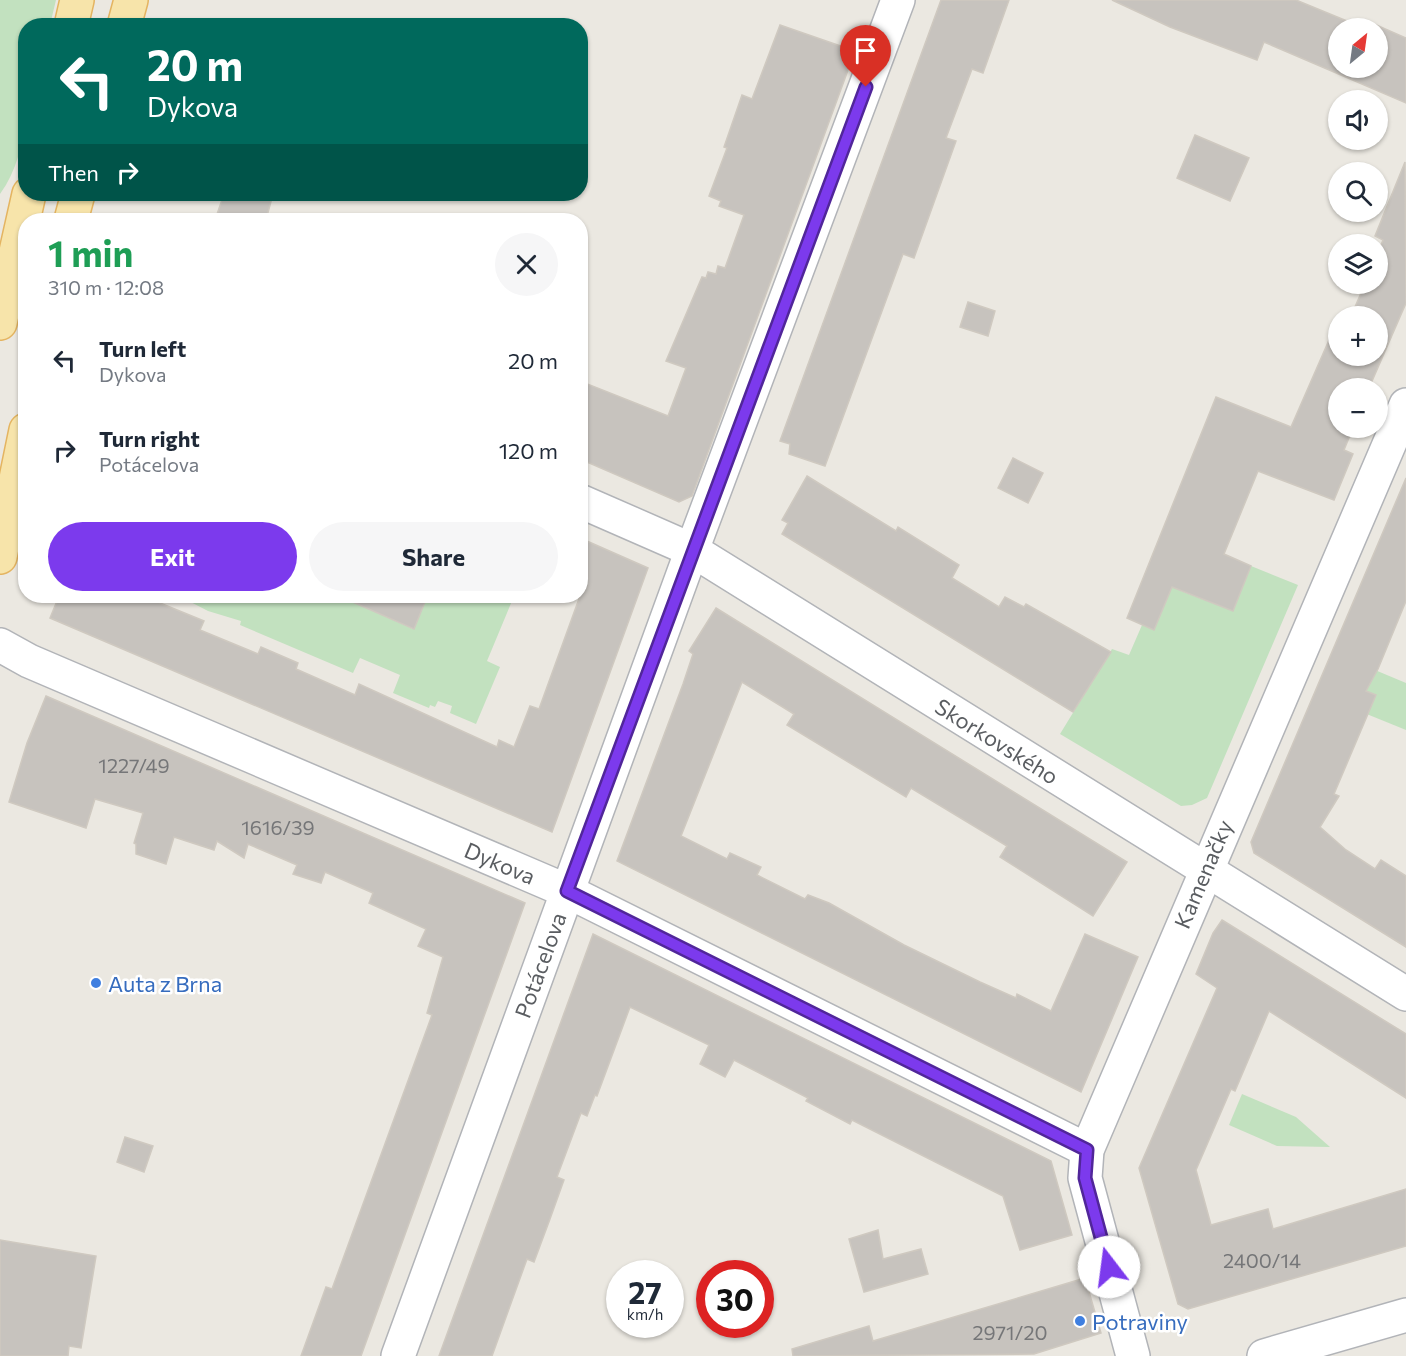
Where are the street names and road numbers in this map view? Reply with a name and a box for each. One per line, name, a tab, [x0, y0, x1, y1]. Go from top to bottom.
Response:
street label: Skorkovského	[930, 692, 1064, 790]
street label: Kamenačky	[1168, 816, 1238, 932]
street label: Dykova	[461, 836, 539, 890]
street label: Potácelova	[508, 909, 572, 1021]

